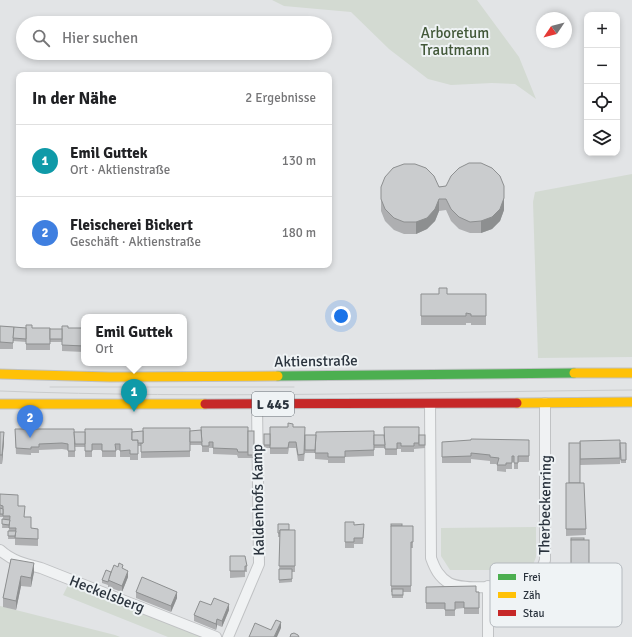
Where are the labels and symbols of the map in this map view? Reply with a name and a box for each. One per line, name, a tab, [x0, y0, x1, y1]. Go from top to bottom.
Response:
north arrow	[536, 12, 572, 48]
park label: Arboretum Trautmann	[420, 24, 490, 59]
your location	[331, 306, 351, 326]
street label: Aktienstraße	[274, 351, 358, 371]
pin: 1	[121, 379, 147, 412]
road number: L 445	[252, 392, 294, 416]
pin: 2	[17, 405, 43, 438]
street label: Kaldenhofs Kamp	[248, 444, 268, 556]
street label: Therbeckenring	[535, 455, 555, 555]
legend	[490, 563, 622, 627]
street label: Heckelsberg	[67, 571, 147, 617]
text: Frei	[523, 571, 541, 584]
text: Zäh	[523, 589, 541, 602]
text: Stau	[523, 607, 545, 620]

